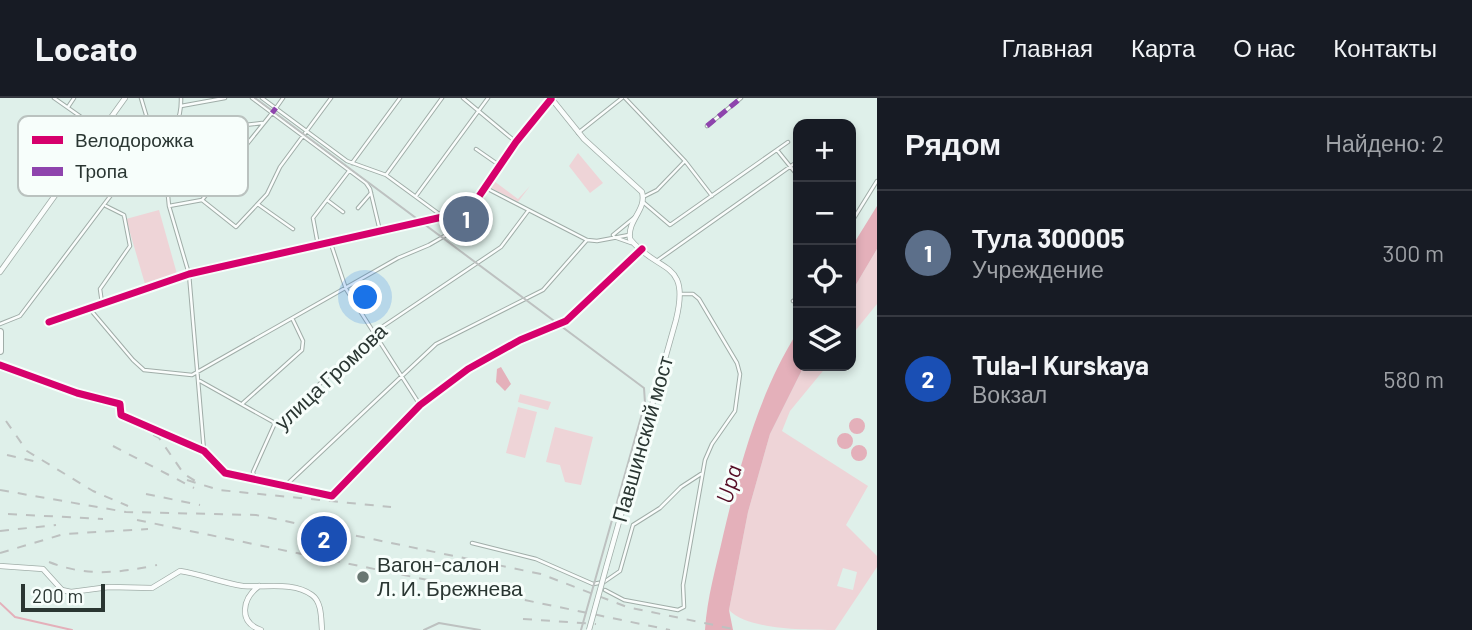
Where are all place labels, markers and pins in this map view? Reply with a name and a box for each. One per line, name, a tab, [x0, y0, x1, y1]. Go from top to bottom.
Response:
pin: 1	[443, 193, 489, 245]
pin: 2	[301, 513, 347, 565]
place label: Вагон-салон Л. И. Брежнева	[377, 551, 523, 600]
marker: Вагон-салон Л. И. Брежнева	[355, 569, 371, 585]

